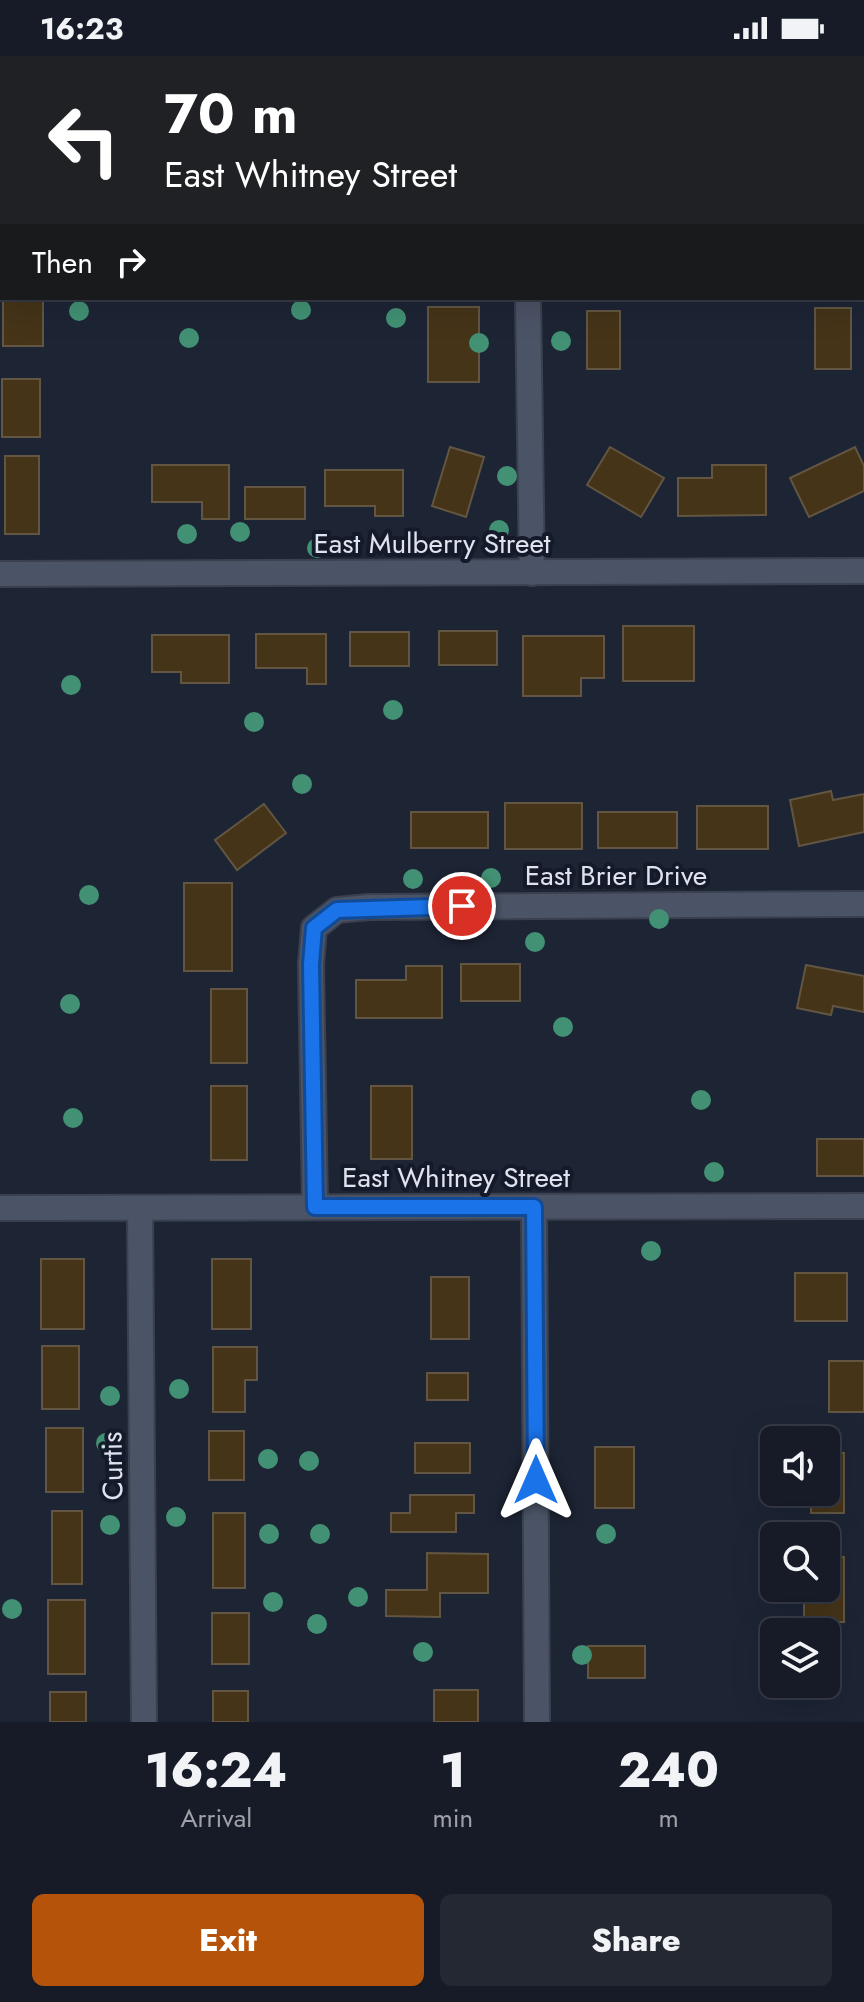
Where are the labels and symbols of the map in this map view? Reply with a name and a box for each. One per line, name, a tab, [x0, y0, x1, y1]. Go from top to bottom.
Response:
street label: East Mulberry Street	[313, 523, 551, 564]
street label: East Brier Drive	[525, 855, 707, 896]
pin	[428, 872, 496, 940]
street label: East Whitney Street	[342, 1157, 570, 1198]
street label: Curtis	[91, 1431, 134, 1501]
position arrow	[494, 1438, 578, 1522]

